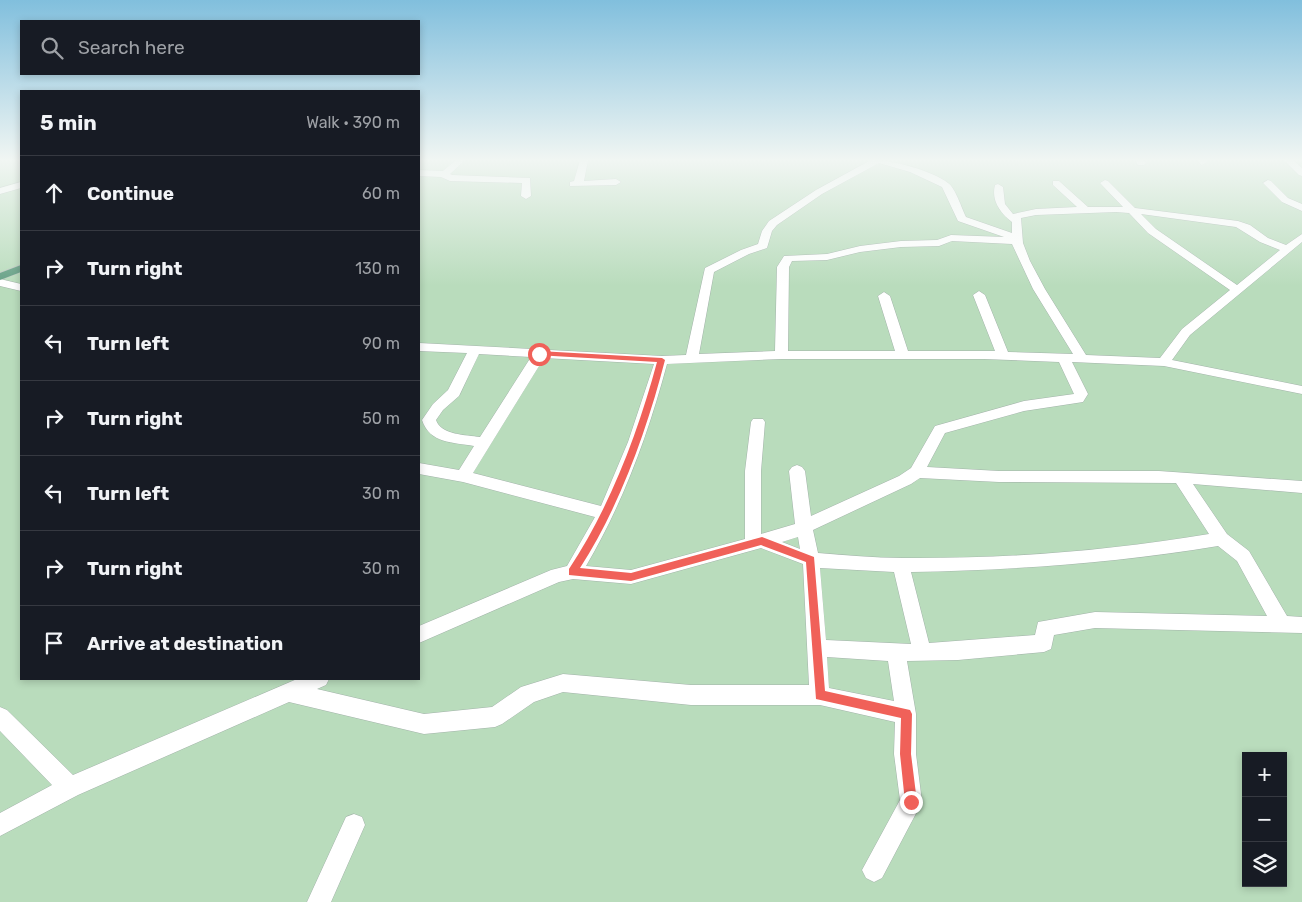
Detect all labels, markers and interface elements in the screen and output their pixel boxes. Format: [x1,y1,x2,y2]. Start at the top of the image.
search box [20,20,420,75]
icon: search [38,34,66,62]
text: Search here [78,36,185,59]
text: 5 min [40,110,97,135]
text: Walk · 390 m [306,113,400,132]
icon: ahead [40,179,68,207]
text: Continue [87,182,174,205]
text: 60 m [362,184,400,203]
icon: right [40,254,68,282]
text: Turn right [87,257,182,280]
text: 130 m [355,259,400,278]
icon: left [40,329,68,357]
text: Turn left [87,332,169,355]
text: 90 m [362,334,400,353]
route start [528,343,551,366]
icon: right [40,404,68,432]
text: Turn right [87,407,182,430]
text: 50 m [362,409,400,428]
icon: left [40,479,68,507]
text: Turn left [87,482,169,505]
text: 30 m [362,484,400,503]
icon: right [40,554,68,582]
text: Turn right [87,557,182,580]
text: 30 m [362,559,400,578]
icon: arrive [40,629,68,657]
text: Arrive at destination [87,632,283,655]
map controls [1242,752,1287,887]
button: + [1242,752,1287,797]
route end [900,791,923,814]
button: − [1242,797,1287,842]
button: layers [1242,842,1287,887]

